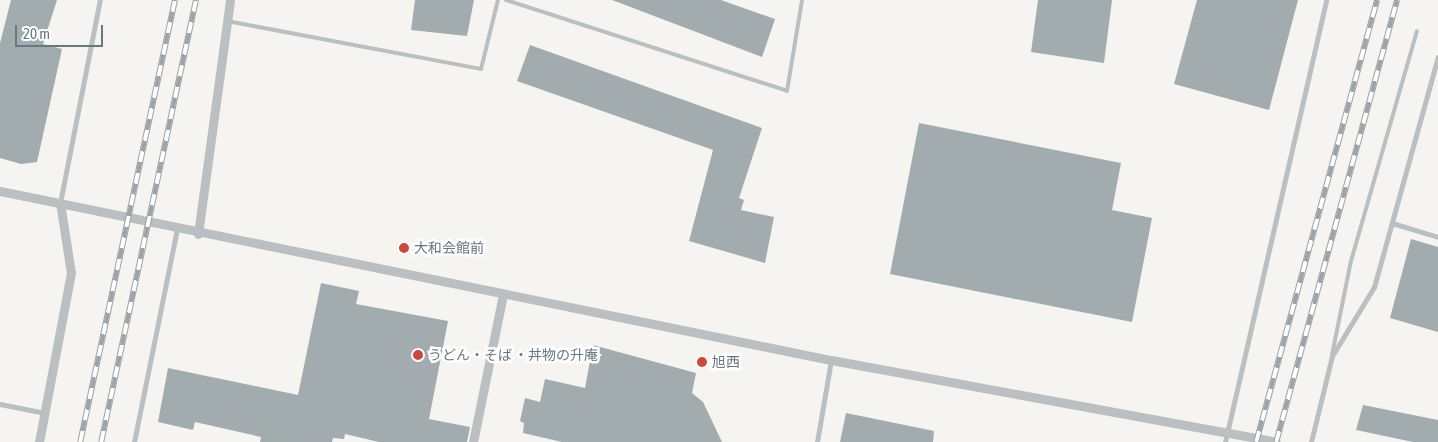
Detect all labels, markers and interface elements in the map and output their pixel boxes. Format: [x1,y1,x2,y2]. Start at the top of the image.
scale bar [18,15,105,47]
text: 20 m [23,25,50,42]
place label: 大和会館前 [414,240,484,256]
marker: 大和会館前 [398,242,410,254]
place label: うどん・そば ・丼物の升庵 [428,347,598,363]
marker: うどん・そば ・丼物の升庵 [412,349,424,361]
place label: 旭西 [712,354,740,370]
marker: 旭西 [696,356,708,368]

